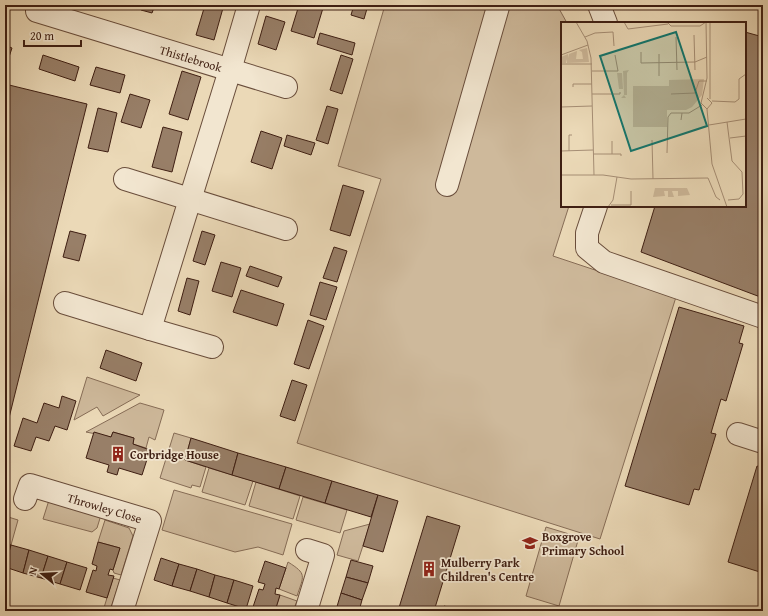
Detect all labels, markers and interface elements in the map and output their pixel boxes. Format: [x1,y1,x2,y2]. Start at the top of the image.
scale bar [24,22,81,48]
inset map [561,22,746,207]
text: 20 m [30,27,54,44]
street label: Thistlebrook [158,40,225,76]
building icon: Corbridge House [109,445,127,463]
place label: Corbridge House [130,446,219,463]
street label: Throwley Close [66,488,144,527]
place label: Boxgrove Primary School [542,528,624,559]
school or university icon: Boxgrove Primary School [521,534,539,552]
north arrow [22,554,62,594]
place label: Mulberry Park Children's Centre [441,554,534,585]
building icon: Mulberry Park Children's Centre [420,560,438,578]
text: N [24,564,41,577]

